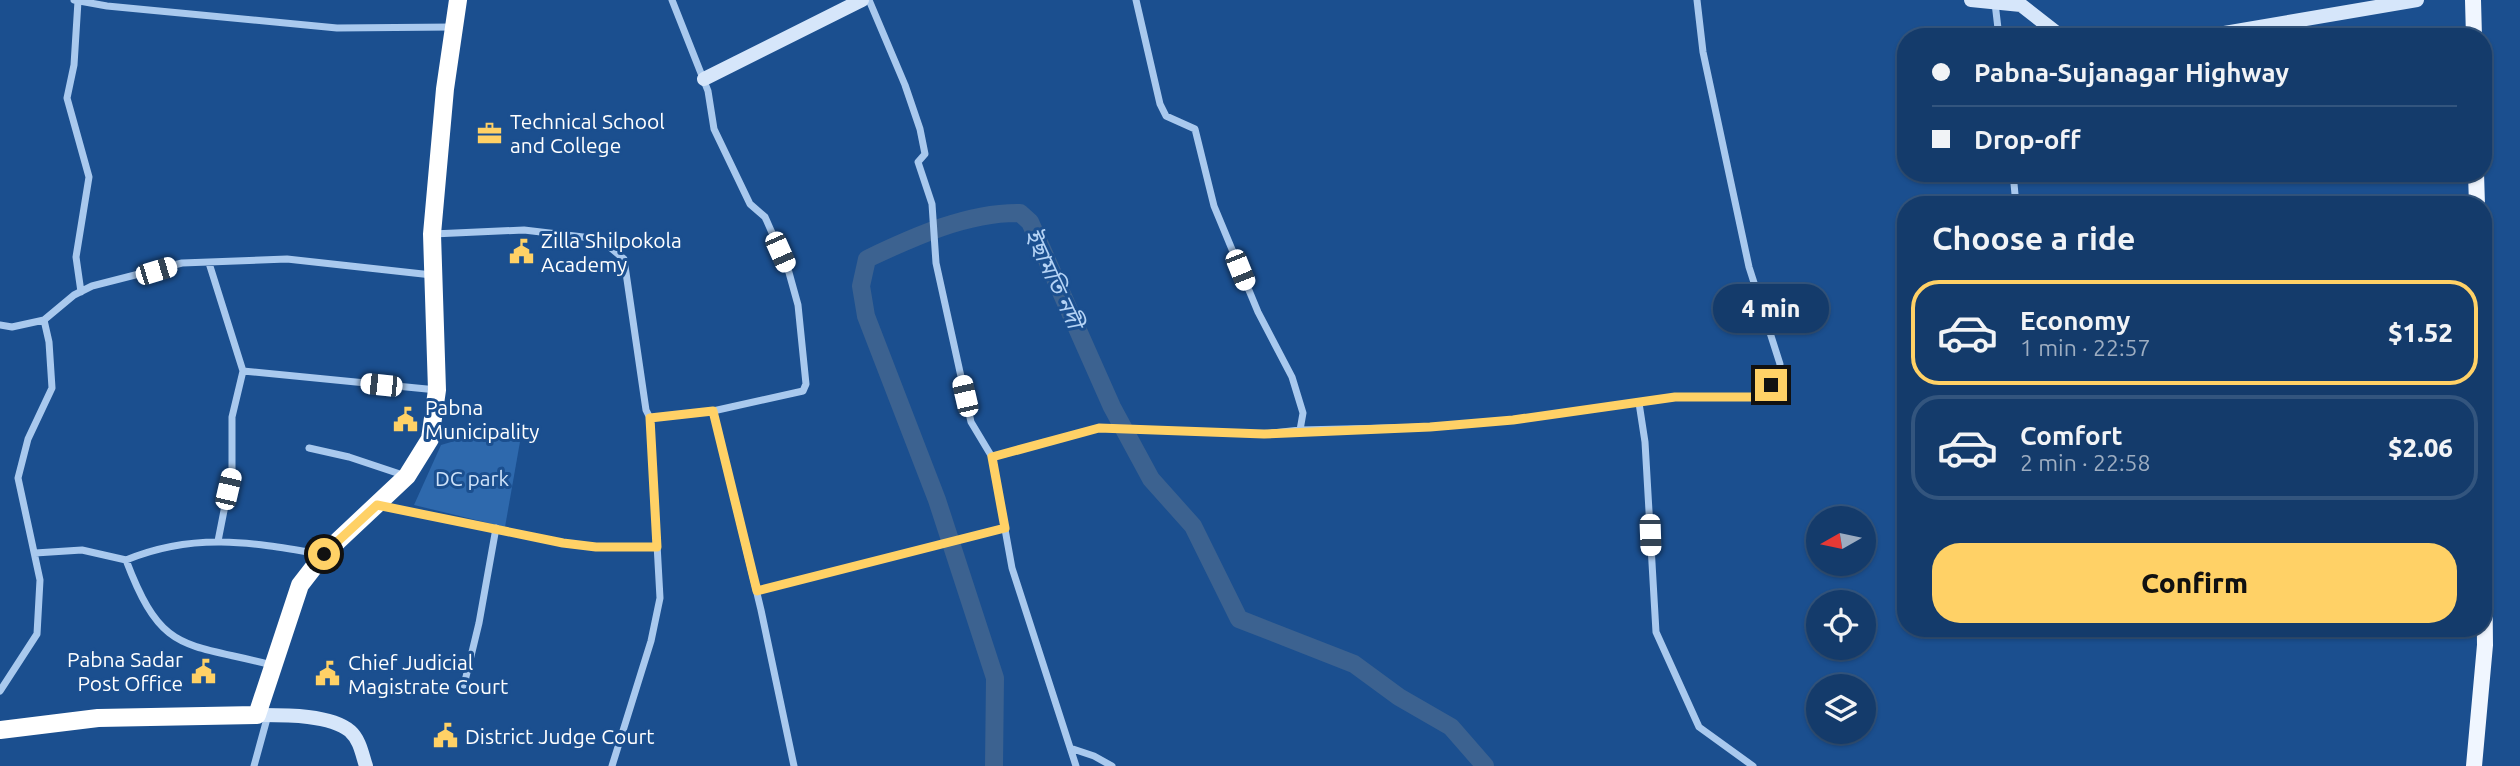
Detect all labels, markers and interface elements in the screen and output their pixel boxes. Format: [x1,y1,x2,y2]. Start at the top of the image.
text: Pabna-Sujanagar Highway [1974,58,2289,87]
place label: Technical School and College [510,109,665,157]
office icon: Technical School and College [476,119,504,147]
text: Drop-off [1974,125,2081,154]
text: Choose a ride [1932,220,2135,256]
water label: ইছামতি নদী [1020,224,1090,335]
place label: Zilla Shilpokola Academy [541,228,682,276]
car [762,229,799,275]
public building icon: Zilla Shilpokola Academy [507,238,535,266]
car [1223,247,1258,293]
car [133,255,180,287]
callout: 4 min [1713,284,1829,332]
text: 4 min [1742,296,1800,321]
icon: car [1936,301,1999,364]
text: Economy [2020,306,2130,335]
text: $1.52 [2388,318,2453,347]
text: 1 min · 22:57 [2020,335,2151,360]
route end [1755,369,1787,401]
car [360,372,403,398]
car [951,373,980,419]
place label: Pabna Municipality [425,395,539,443]
public building icon: Pabna Municipality [391,405,419,433]
icon: car [1936,416,1999,479]
text: Comfort [2020,421,2123,450]
text: $2.06 [2388,433,2453,462]
text: 2 min · 22:58 [2020,450,2151,475]
car [214,466,243,512]
park label: DC park [435,466,509,490]
north arrow [1806,506,1876,576]
map controls [1806,506,1876,744]
car [1639,514,1662,556]
route start [308,538,340,570]
button: Confirm [1932,543,2457,623]
button: locate [1806,590,1876,660]
place label: Pabna Sadar Post Office [67,647,183,695]
place label: Chief Judicial Magistrate Court [348,650,508,698]
public building icon: Pabna Sadar Post Office [189,657,217,685]
public building icon: Chief Judicial Magistrate Court [314,660,342,688]
button: layers [1806,674,1876,744]
public building icon: District Judge Court [431,722,459,750]
place label: District Judge Court [465,724,655,748]

